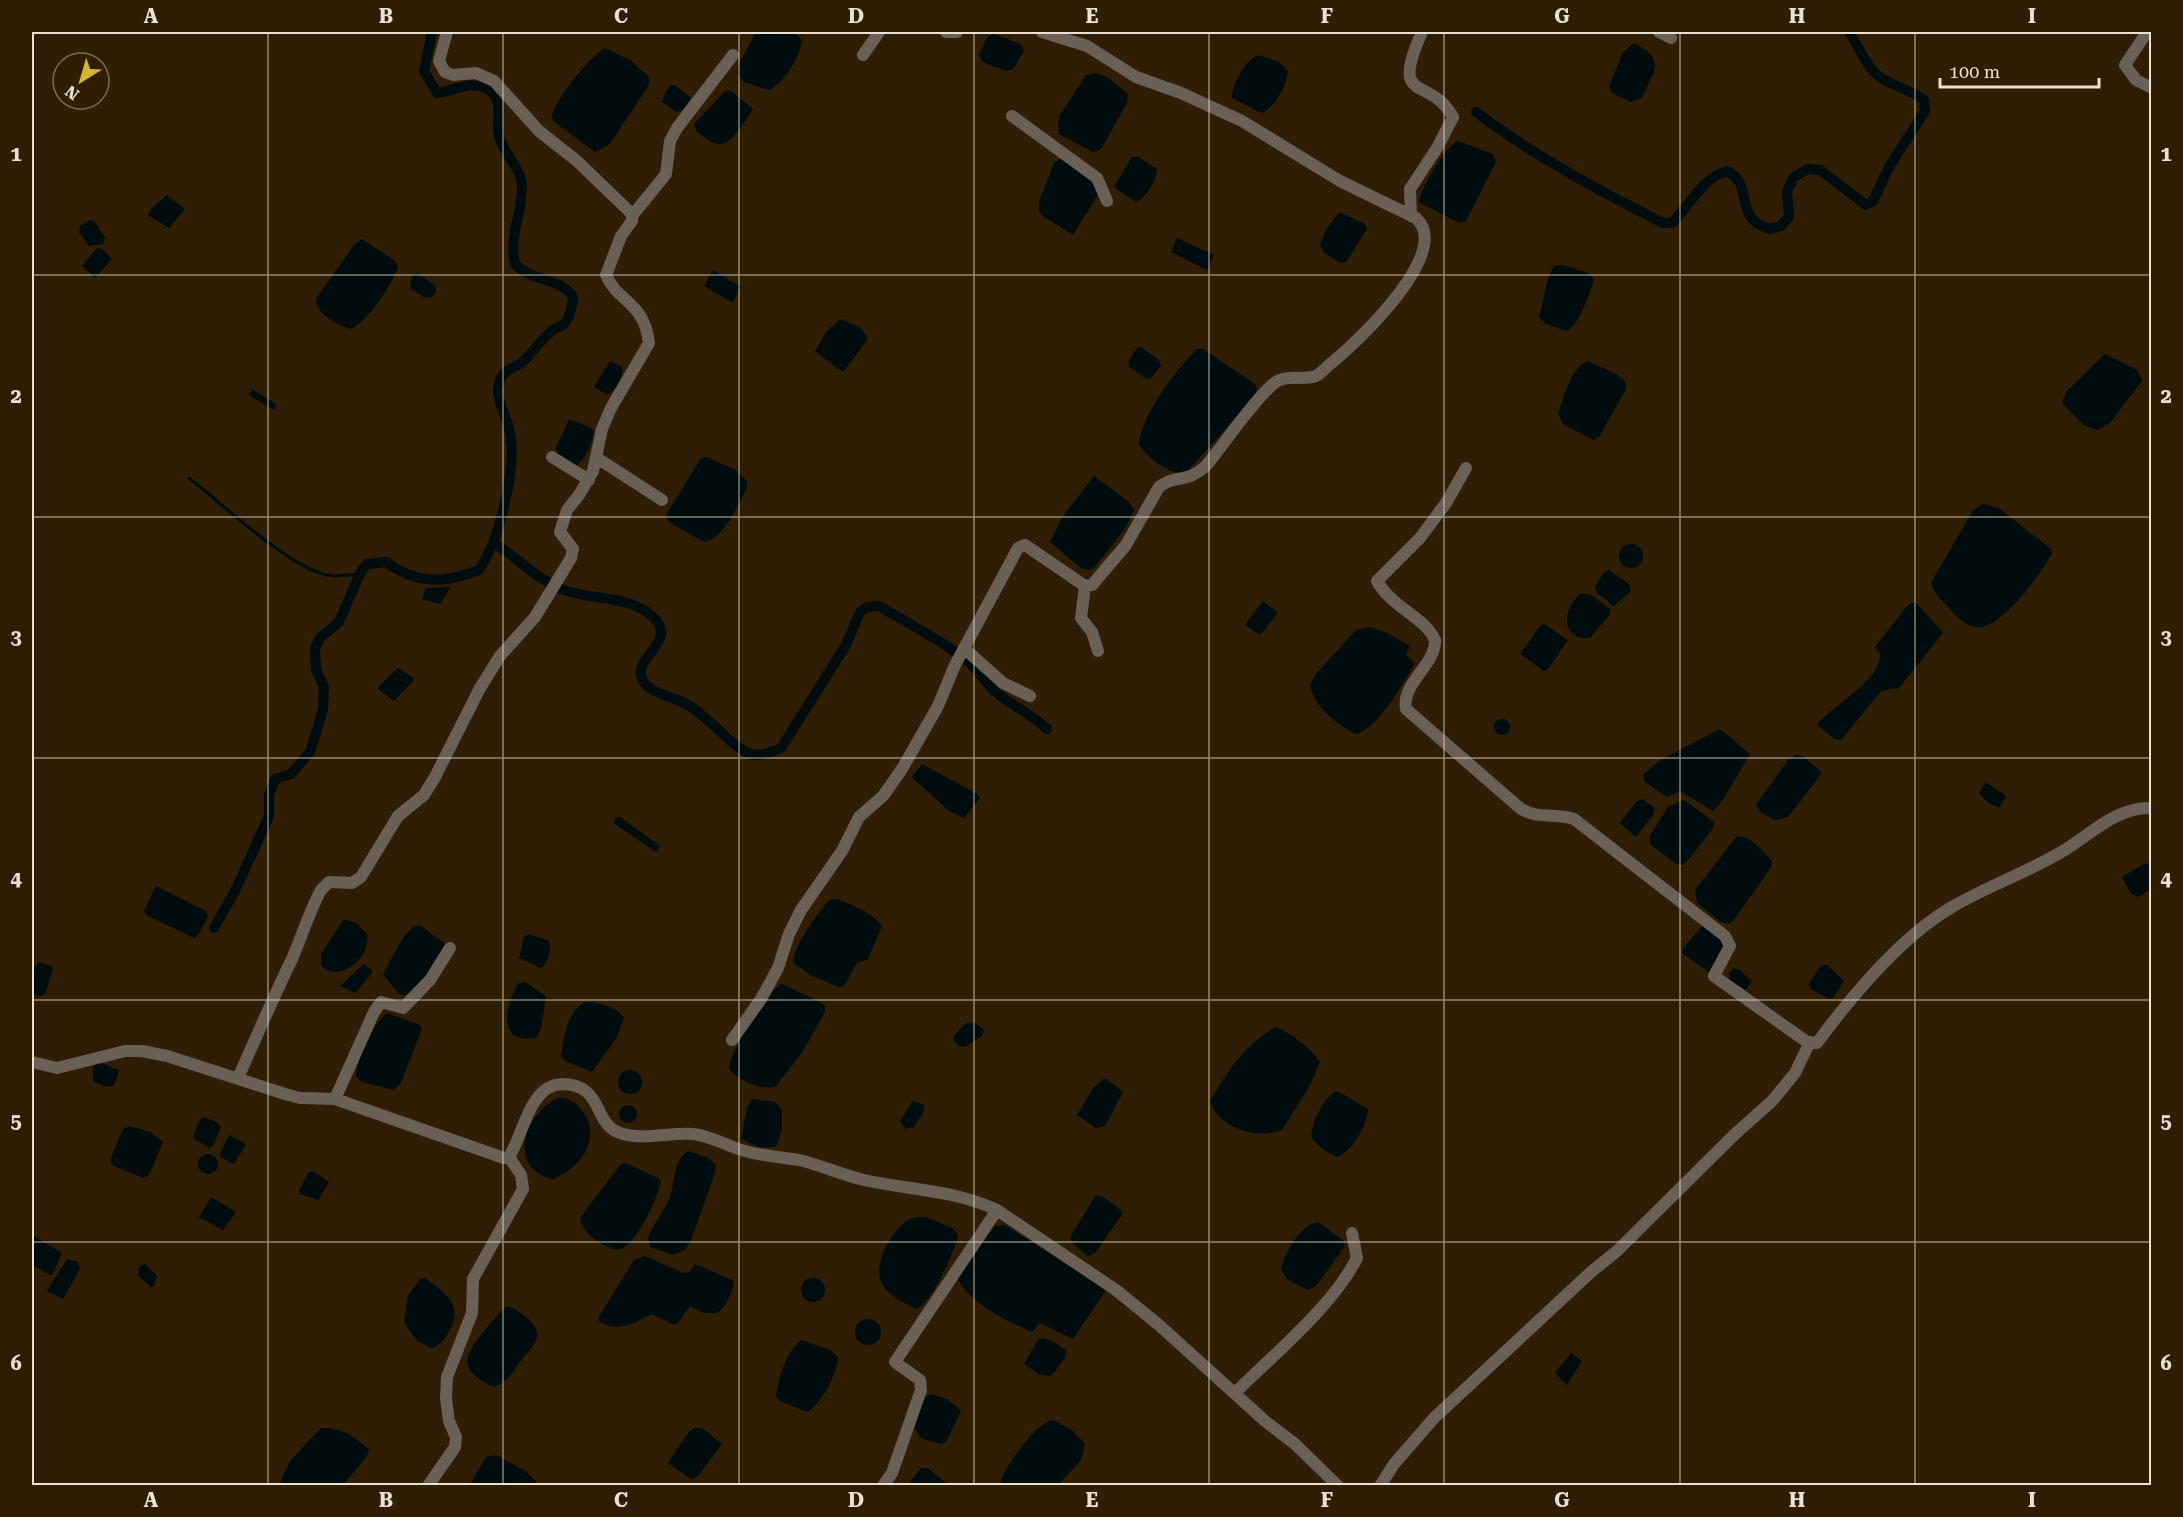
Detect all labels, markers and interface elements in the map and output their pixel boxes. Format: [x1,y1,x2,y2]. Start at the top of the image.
text: A [144,4,159,28]
text: B [379,4,393,28]
text: C [614,4,628,28]
text: D [848,4,864,28]
text: E [1086,4,1099,28]
text: F [1321,4,1333,28]
text: G [1554,4,1570,28]
text: H [1789,4,1805,28]
text: I [2028,4,2036,28]
north arrow [51,51,111,111]
scale bar [1940,51,2099,89]
text: 100 m [1949,61,2000,82]
text: N [62,81,83,104]
text: 1 [10,142,22,166]
text: 1 [2160,142,2172,166]
text: 2 [10,384,22,408]
text: 2 [2160,384,2172,408]
text: 3 [10,625,22,649]
text: 3 [2160,625,2172,649]
text: 4 [10,867,22,891]
text: 4 [2160,867,2172,891]
text: 5 [10,1109,22,1133]
text: 5 [2160,1109,2172,1133]
text: 6 [10,1351,22,1375]
text: 6 [2160,1351,2172,1375]
text: A [144,1488,159,1512]
text: B [379,1488,393,1512]
text: C [614,1488,628,1512]
text: D [848,1488,864,1512]
text: E [1086,1488,1099,1512]
text: F [1321,1488,1333,1512]
text: G [1554,1488,1570,1512]
text: H [1789,1488,1805,1512]
text: I [2028,1488,2036,1512]

